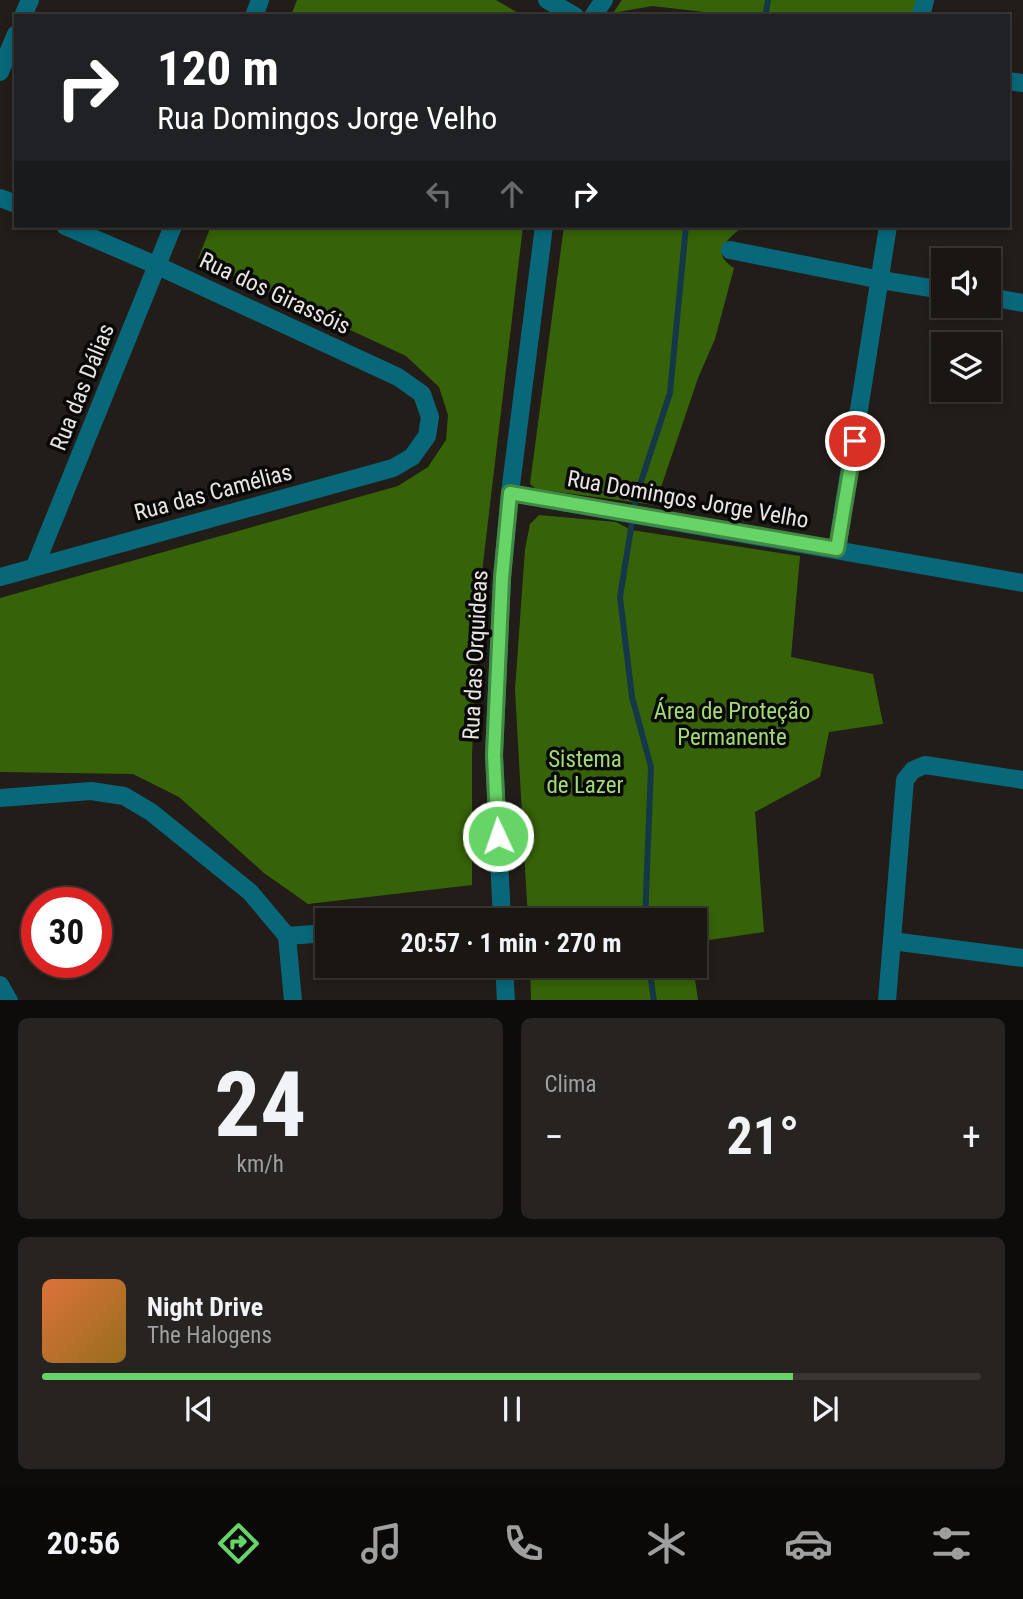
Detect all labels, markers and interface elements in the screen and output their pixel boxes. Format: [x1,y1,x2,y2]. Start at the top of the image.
text: 120 m [157,40,279,97]
icon: right [42,42,133,133]
text: Rua Domingos Jorge Velho [157,99,497,137]
icon: left [420,175,458,213]
icon: ahead [493,175,531,213]
icon: right [566,175,604,213]
street label: Rua dos Girassóis [195,247,354,340]
map controls [931,248,1001,402]
button: sound [931,248,1001,318]
street label: Rua das Dálias [45,320,120,454]
button: layers [931,332,1001,402]
pin [825,411,885,471]
icon: arrive [836,422,874,460]
street label: Rua das Camélias [131,458,295,526]
street label: Rua Domingos Jorge Velho [565,465,811,534]
street label: Rua das Orquideas [458,569,493,741]
park label: Área de Proteção Permanente [654,697,810,751]
park label: Sistema de Lazer [546,746,624,799]
position arrow [461,799,535,873]
speed limit sign: 30 [21,887,112,978]
text: 20:57 · 1 min · 270 m [401,928,621,958]
text: 24 [214,1052,306,1158]
text: Clima [545,1071,596,1098]
text: 21° [726,1106,799,1167]
text: − [545,1115,564,1159]
text: + [962,1115,981,1159]
text: km/h [237,1151,284,1178]
text: Night Drive [147,1292,263,1322]
text: The Halogens [147,1322,272,1349]
icon: previous [180,1390,218,1428]
icon: pause [493,1390,531,1428]
icon: next [806,1390,844,1428]
icon: directions [214,1519,263,1568]
icon: music [357,1519,406,1568]
icon: phone [499,1519,548,1568]
icon: climate [642,1519,691,1568]
icon: car [784,1519,833,1568]
icon: filters [927,1519,976,1568]
text: 20:56 [47,1524,120,1562]

